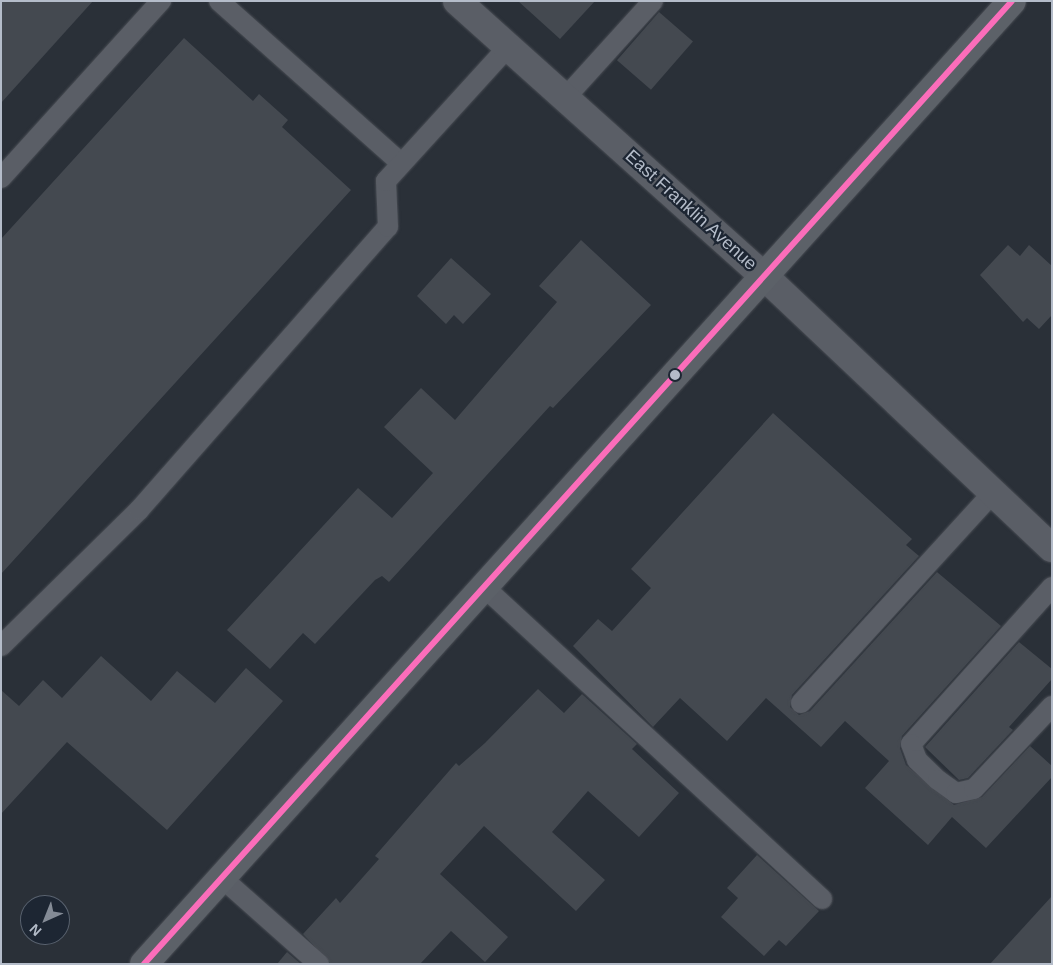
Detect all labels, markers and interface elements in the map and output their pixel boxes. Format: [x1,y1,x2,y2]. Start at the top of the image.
street label: East Franklin Avenue [620,145,762,275]
unlabelled marker [670,370,680,380]
north arrow [20,895,70,945]
text: N [26,921,44,939]

